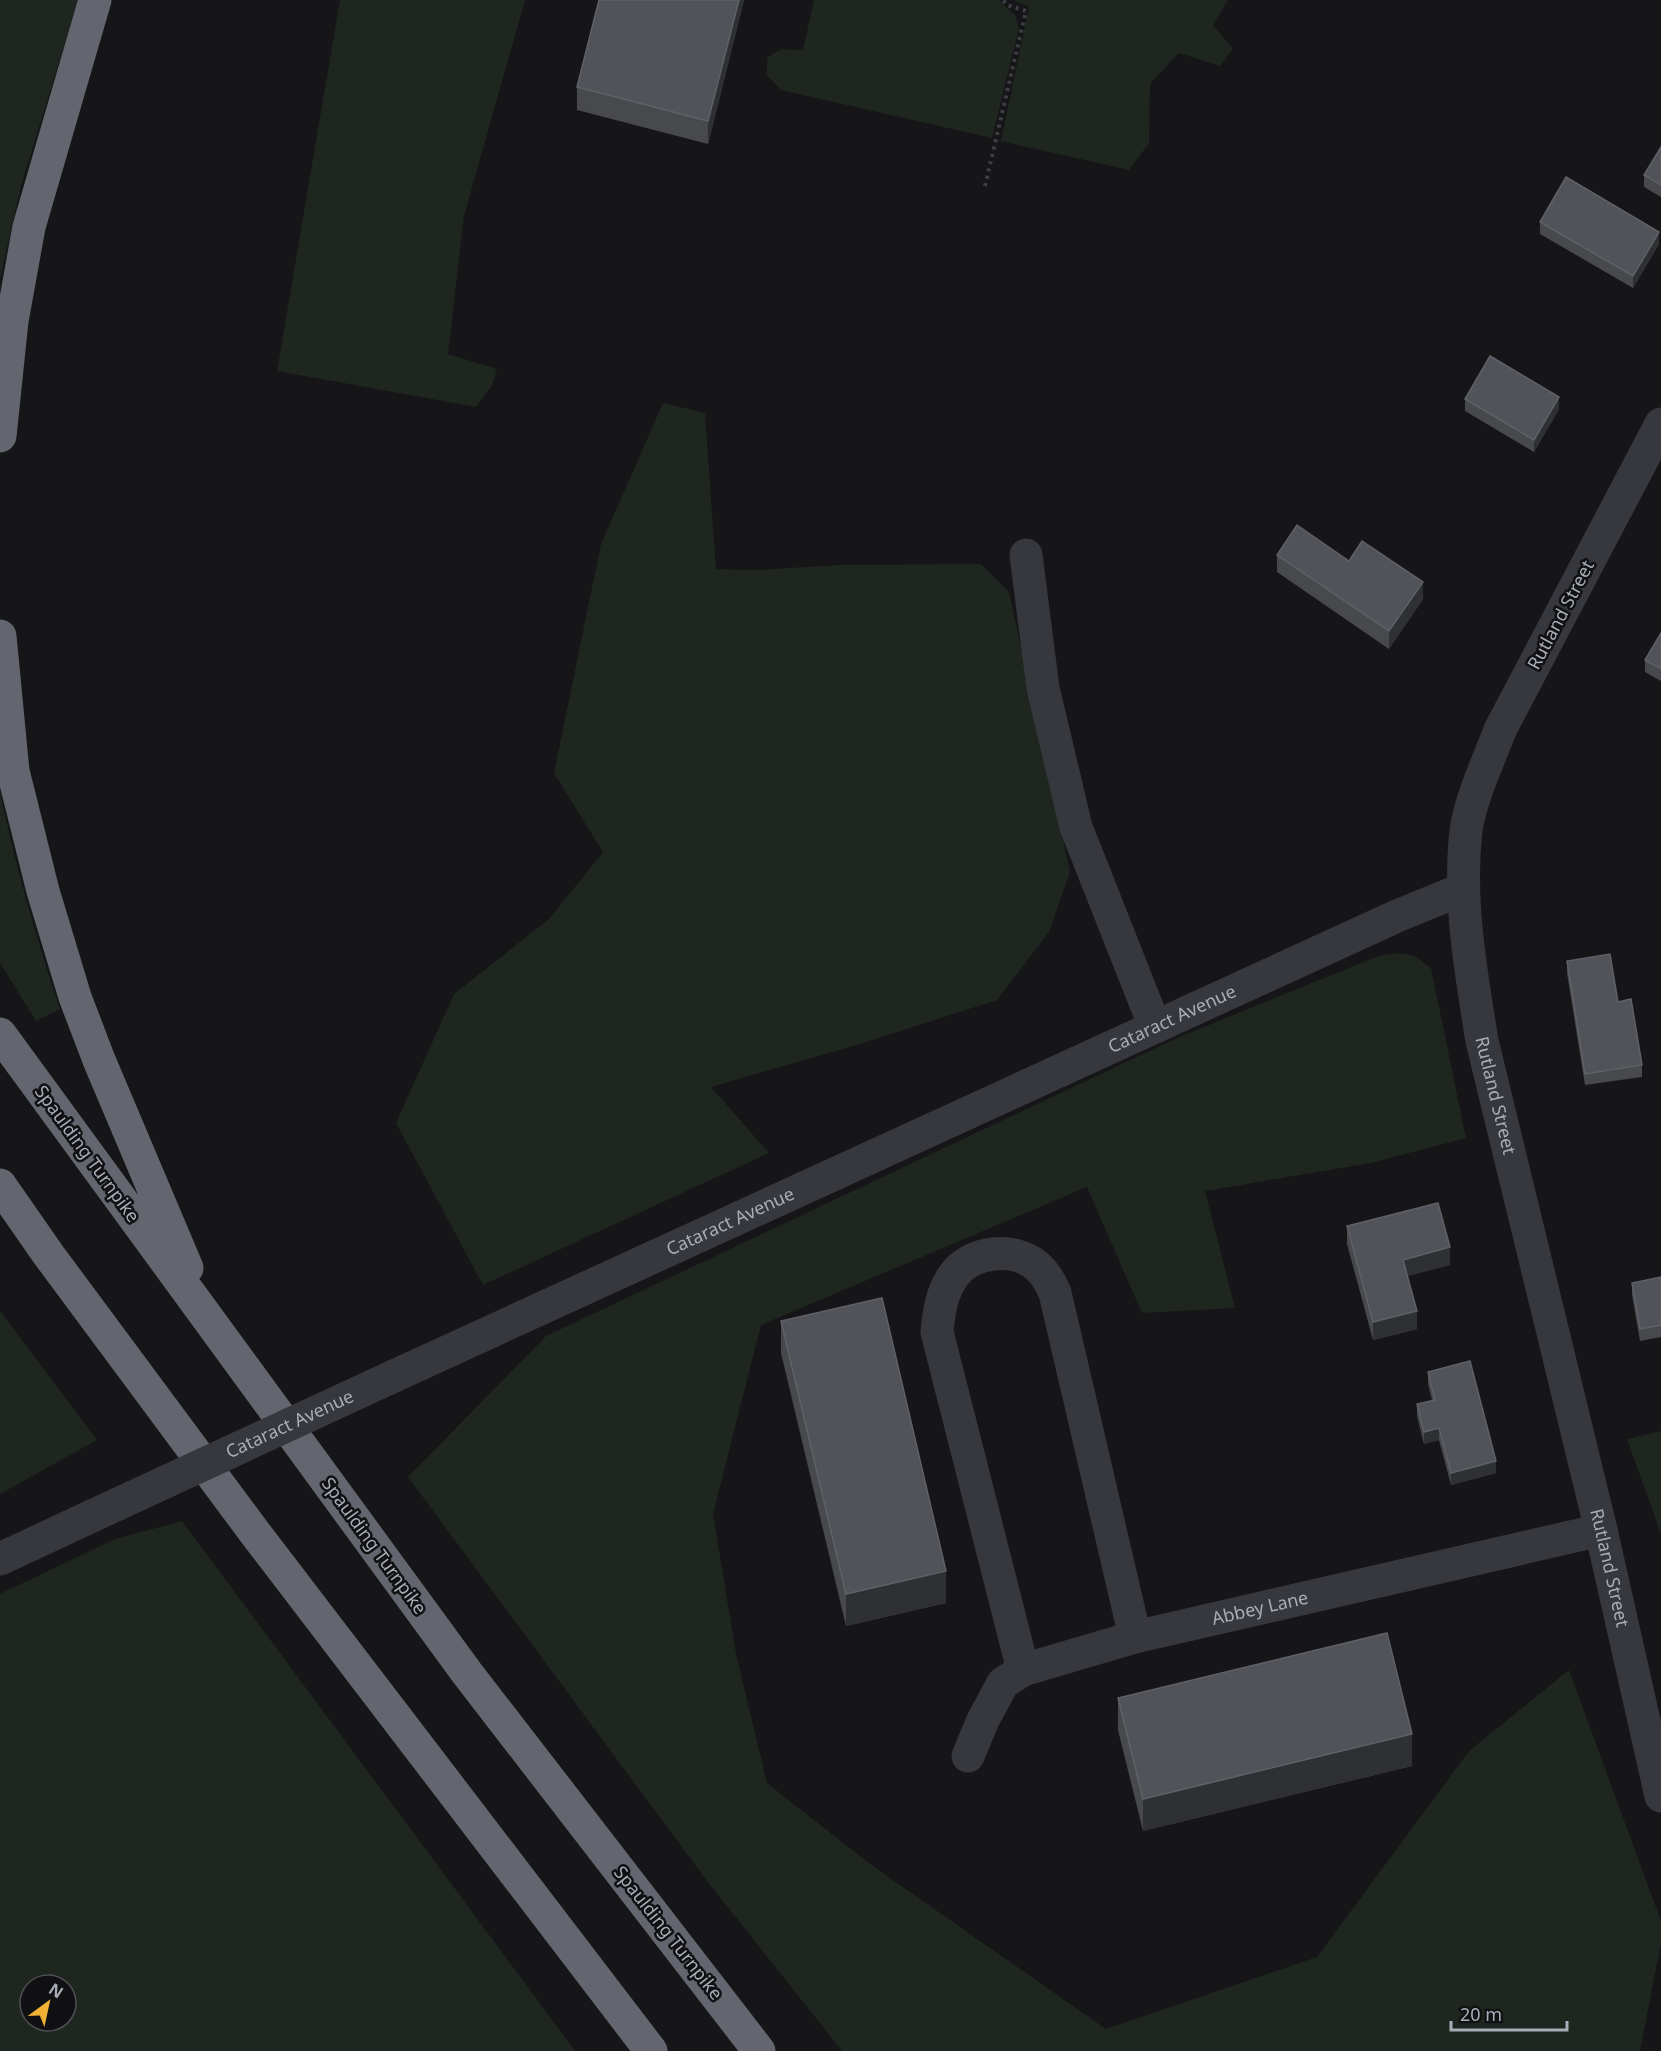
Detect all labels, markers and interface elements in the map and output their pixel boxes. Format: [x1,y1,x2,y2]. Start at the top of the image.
street label: Rutland Street [1521,555,1599,673]
street label: Cataract Avenue [1104,979,1240,1058]
street label: Rutland Street [1470,1034,1522,1157]
street label: Spaulding Turnpike [30,1080,146,1227]
street label: Cataract Avenue [662,1181,798,1261]
street label: Cataract Avenue [222,1383,357,1463]
street label: Spaulding Turnpike [317,1472,433,1619]
street label: Rutland Street [1585,1506,1636,1630]
street label: Abbey Lane [1209,1585,1310,1630]
street label: Spaulding Turnpike [609,1861,729,2004]
north arrow [18,1973,78,2033]
text: N [45,1978,68,2003]
scale bar [1451,1994,1566,2032]
text: 20 m [1460,2002,1502,2026]

